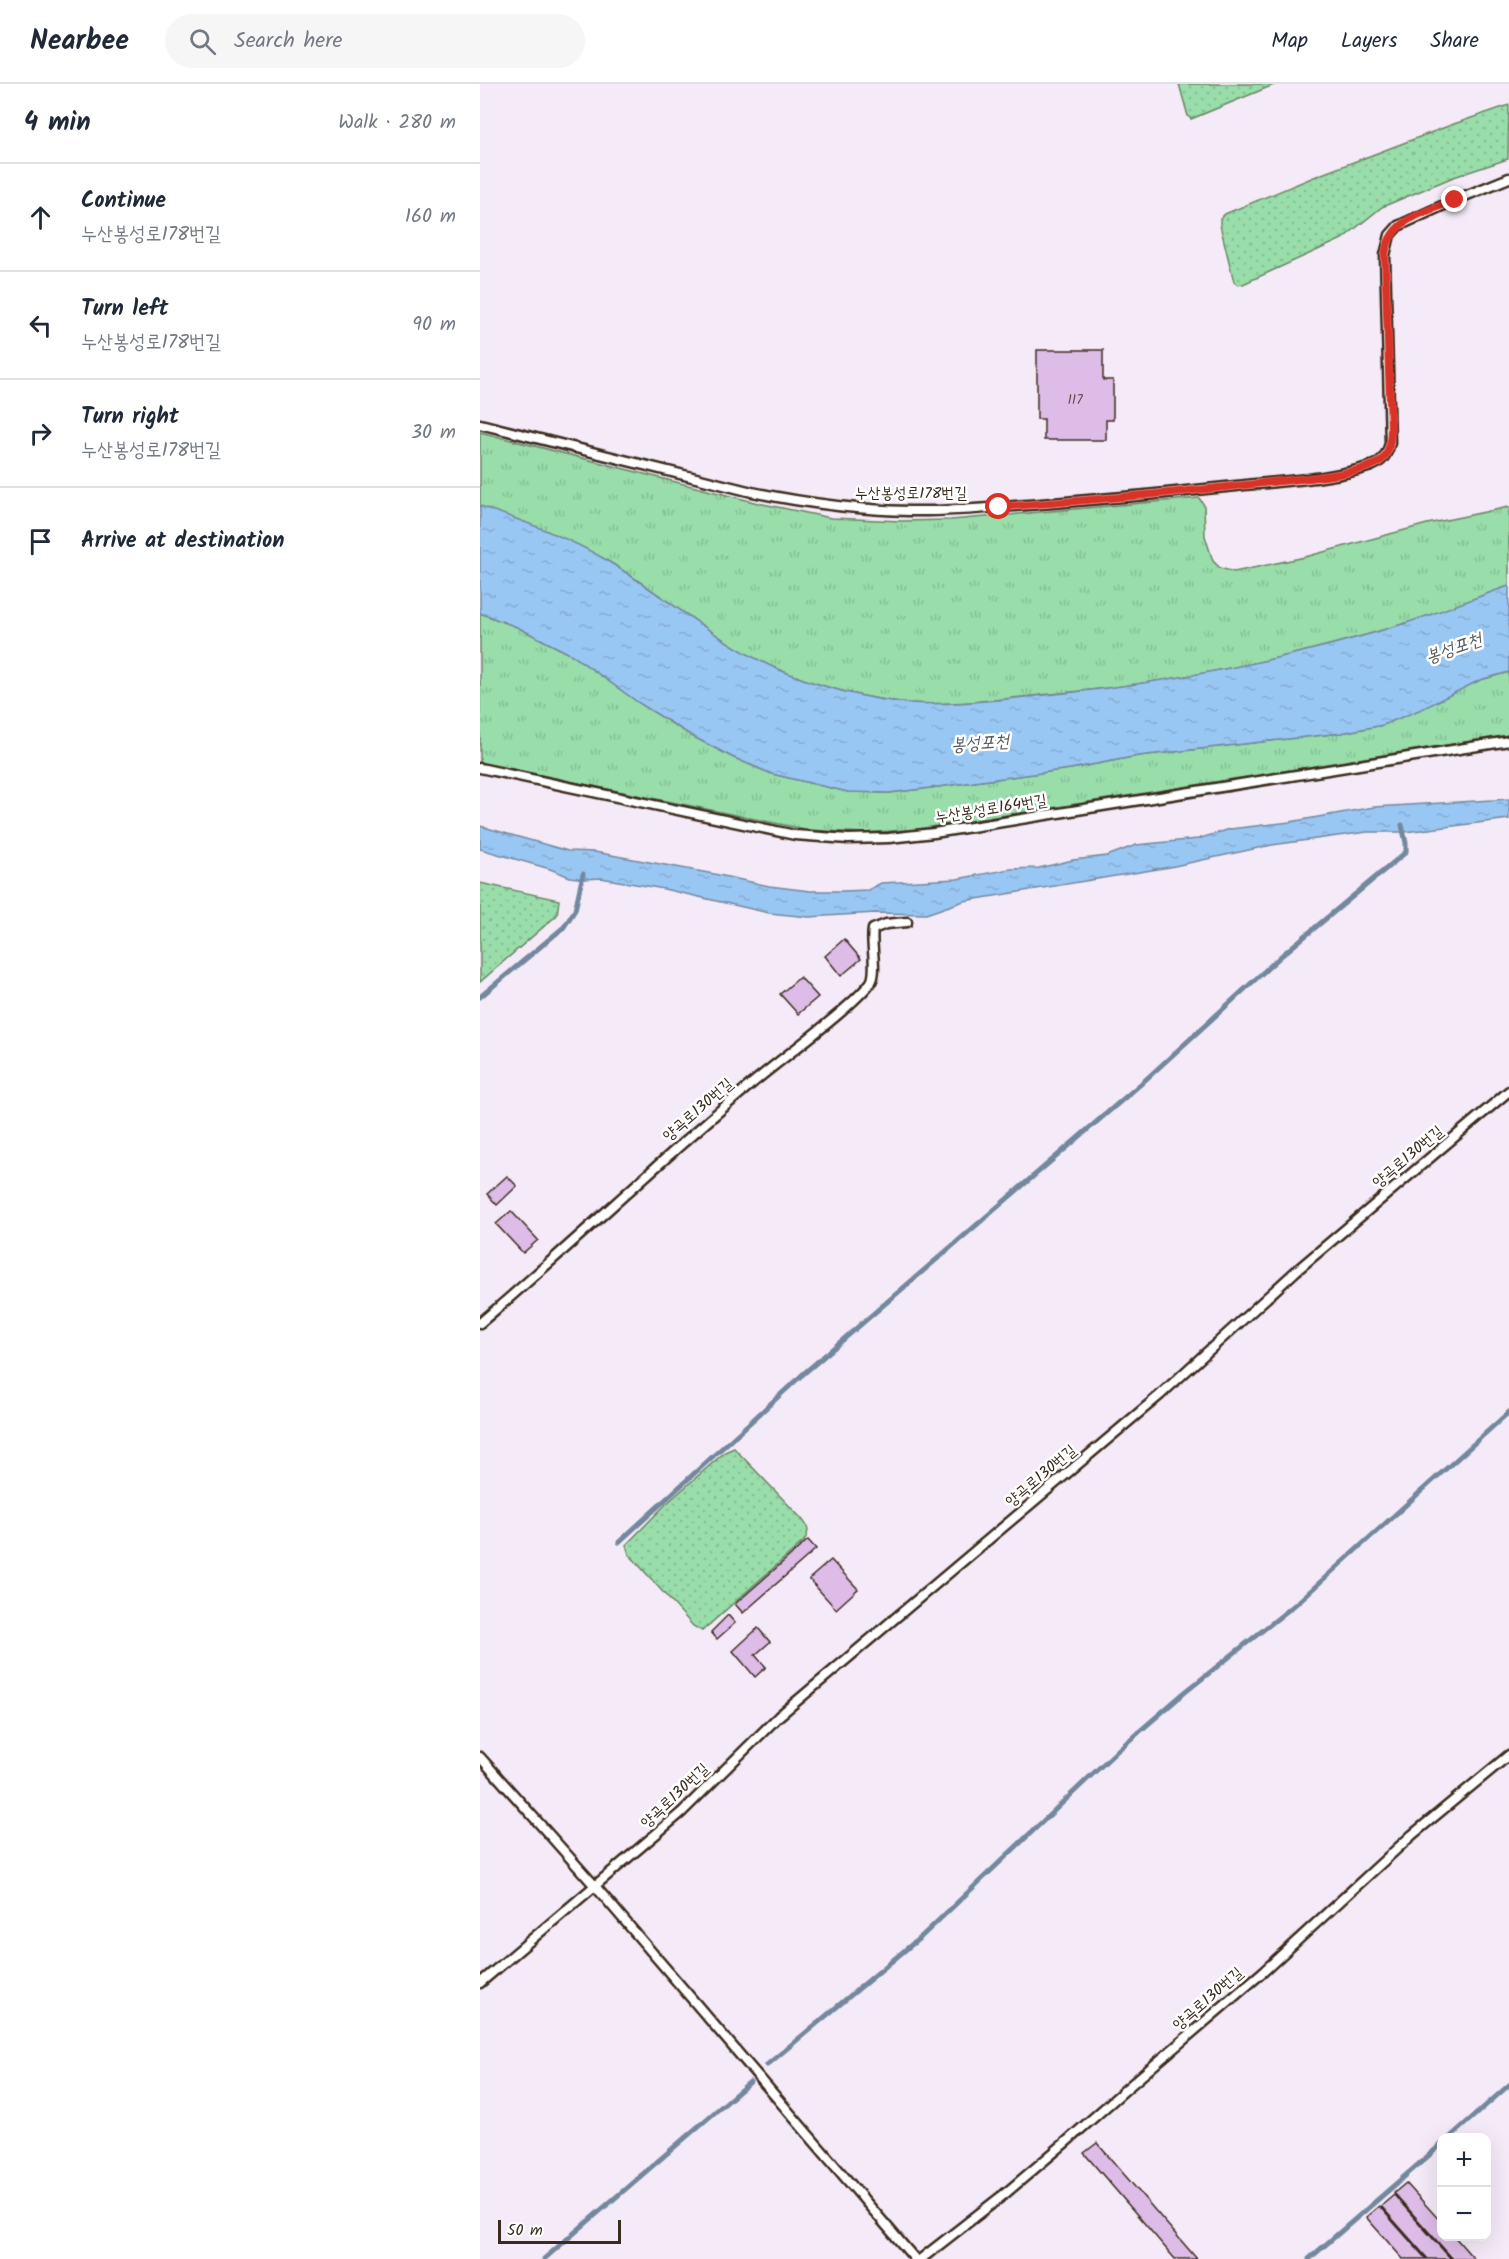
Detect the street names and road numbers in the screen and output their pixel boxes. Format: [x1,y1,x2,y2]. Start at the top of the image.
street label: 누산봉성로178번길 [855,481,967,506]
street label: 누산봉성로164번길 [933,788,1049,830]
street label: 양곡로130번길 [657,1072,739,1148]
street label: 양곡로130번길 [1367,1120,1449,1194]
street label: 양곡로130번길 [1000,1439,1082,1513]
street label: 양곡로130번길 [635,1757,715,1835]
street label: 양곡로130번길 [1167,1961,1249,2037]

